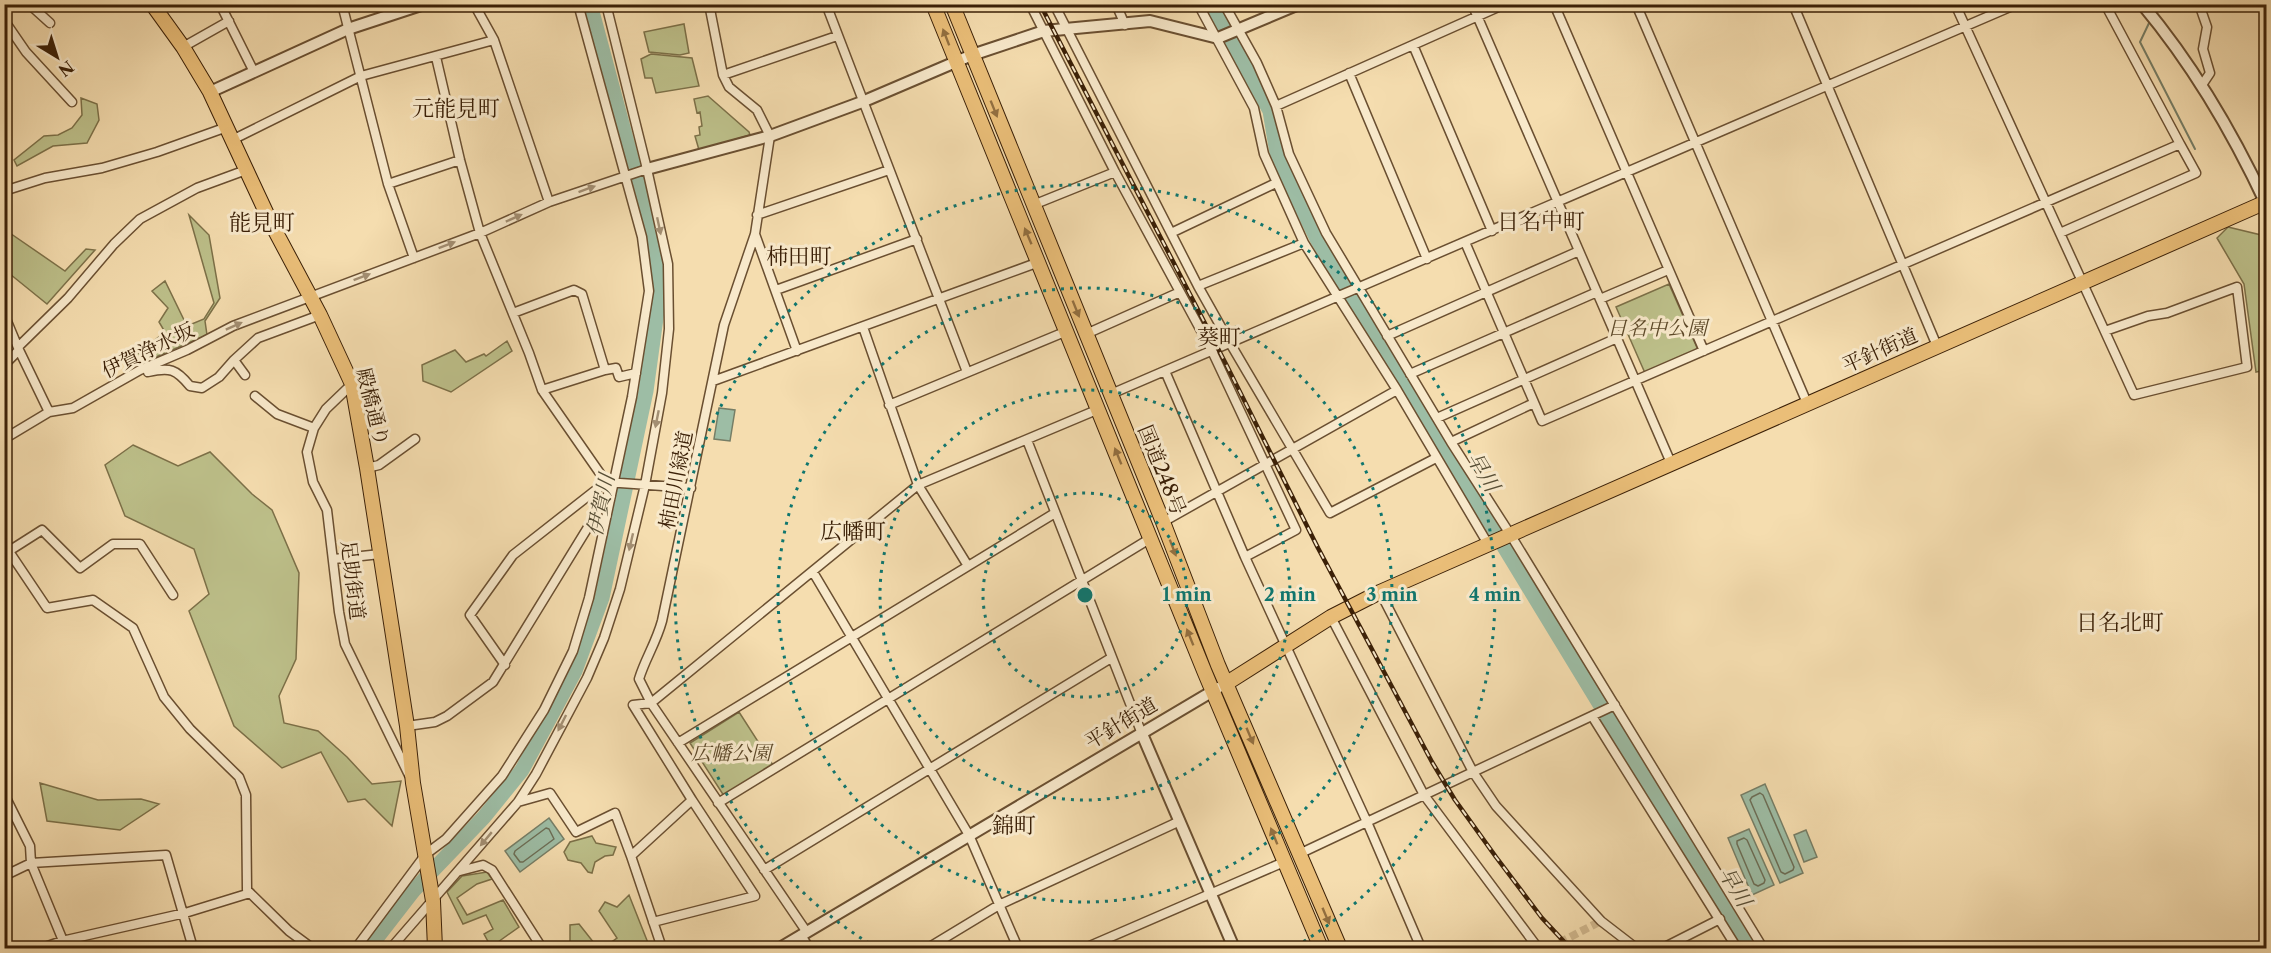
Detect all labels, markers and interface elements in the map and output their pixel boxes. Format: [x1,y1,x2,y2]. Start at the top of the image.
north arrow [27,27,87,87]
one-way arrow [940,27,950,45]
text: N [55,57,78,81]
district label: 元能見町 [412,95,500,122]
one-way arrow [990,100,999,118]
one-way arrow [578,183,596,193]
district label: 日名中町 [1497,208,1585,235]
district label: 能見町 [229,209,295,236]
one-way arrow [506,213,523,222]
one-way arrow [655,217,665,235]
one-way arrow [1023,227,1033,245]
one-way arrow [438,240,456,249]
district label: 柿田町 [766,243,832,270]
one-way arrow [354,272,372,282]
one-way arrow [1072,300,1081,318]
park label: 日名中公園 [1607,316,1710,340]
street label: 伊賀浄水坂 [98,317,198,383]
one-way arrow [226,321,244,331]
street label: 平針街道 [1839,323,1921,377]
district label: 葵町 [1197,324,1241,351]
street label: 殿橋通り [352,365,394,449]
one-way arrow [652,410,661,429]
street label: 国道248号 [1133,421,1191,519]
street label: 柿田川緑道 [655,429,697,531]
one-way arrow [1113,446,1123,464]
water label: 早川 [1462,447,1506,498]
water label: 伊賀川 [582,470,620,538]
district label: 広幡町 [820,518,886,545]
one-way arrow [626,533,636,551]
street label: 足助街道 [336,539,370,621]
one-way arrow [1169,539,1178,557]
text: 1 min [1162,584,1212,606]
text: 2 min [1264,584,1317,606]
text: 3 min [1366,584,1418,606]
text: 4 min [1469,584,1522,606]
centre of rings [1075,585,1095,605]
district label: 日名北町 [2076,609,2164,636]
one-way arrow [1185,627,1195,645]
street label: 平針街道 [1081,692,1161,754]
one-way arrow [557,715,567,732]
one-way arrow [1245,728,1255,746]
park label: 広幡公園 [691,741,774,765]
district label: 錦町 [992,812,1036,839]
one-way arrow [1269,827,1279,845]
one-way arrow [480,832,493,847]
water label: 早川 [1714,862,1758,913]
one-way arrow [1322,907,1331,925]

